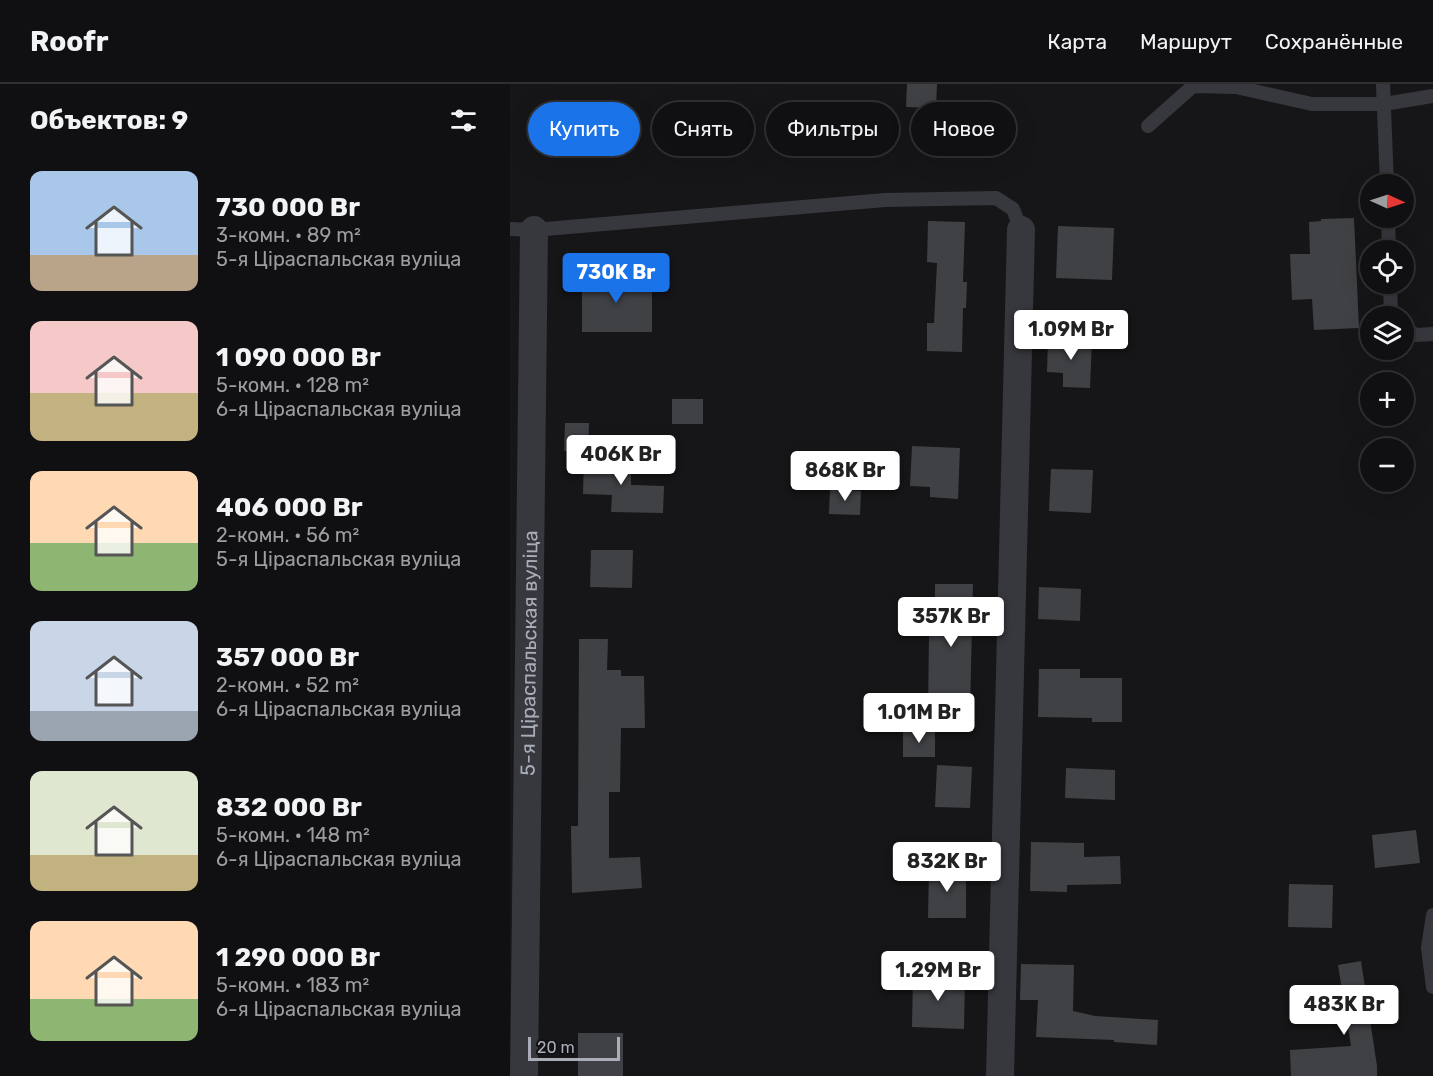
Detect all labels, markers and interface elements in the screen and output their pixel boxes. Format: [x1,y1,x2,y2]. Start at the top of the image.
text: Roofr [30,25,108,58]
text: Карта [1047,29,1107,54]
text: Маршрут [1140,29,1232,54]
text: Сохранённые [1265,29,1403,54]
chip: Купить [528,102,640,156]
chip: Снять [652,102,754,156]
chip: Фильтры [766,102,899,156]
chip: Новое [911,102,1016,156]
icon: filters [447,104,480,137]
text: Объектов: 9 [30,105,188,136]
north arrow [1360,174,1414,228]
map controls [1360,174,1414,492]
text: 730 000 Br [216,192,360,223]
icon: home [78,195,150,267]
text: 3-комн. · 89 m² [216,223,361,247]
button: locate [1360,240,1414,294]
text: 5-я Ціраспальская вуліца [216,247,461,271]
pin: 730K Br [561,253,671,304]
text: 730K Br [577,260,655,284]
button: layers [1360,306,1414,360]
pin: 1.09M Br [1009,310,1133,361]
text: 1.09M Br [1028,317,1114,341]
text: 1 090 000 Br [216,342,381,373]
icon: home [78,345,150,417]
button: + [1360,372,1414,426]
text: 5-комн. · 128 m² [216,373,369,397]
text: 6-я Ціраспальская вуліца [216,397,462,421]
pin: 406K Br [566,435,676,486]
button: − [1360,438,1414,492]
text: 406K Br [581,442,661,466]
pin: 868K Br [790,451,900,502]
text: 868K Br [805,458,885,482]
text: 406 000 Br [216,492,363,523]
icon: home [78,495,150,567]
text: 2-комн. · 56 m² [216,523,359,547]
street label: 5-я Ціраспальская вуліца [516,530,542,776]
text: 5-я Ціраспальская вуліца [216,547,461,571]
pin: 357K Br [896,597,1006,648]
text: 357K Br [912,604,990,628]
text: 357 000 Br [216,642,359,673]
icon: home [78,645,150,717]
text: 2-комн. · 52 m² [216,673,359,697]
pin: 1.01M Br [857,693,981,744]
text: 6-я Ціраспальская вуліца [216,697,462,721]
text: 1.01M Br [878,700,961,724]
text: 832 000 Br [216,792,362,823]
icon: home [78,795,150,867]
text: 5-комн. · 148 m² [216,823,370,847]
pin: 832K Br [892,842,1002,893]
text: 6-я Ціраспальская вуліца [216,847,462,871]
text: 832K Br [907,849,987,873]
text: 1 290 000 Br [216,942,380,973]
icon: home [78,945,150,1017]
pin: 1.29M Br [876,951,1000,1002]
text: 1.29M Br [895,958,981,982]
text: 5-комн. · 183 m² [216,973,369,997]
pin: 483K Br [1289,985,1399,1036]
text: 483K Br [1304,992,1384,1016]
text: 6-я Ціраспальская вуліца [216,997,462,1021]
scale bar [528,1034,620,1062]
text: 20 m [537,1038,575,1057]

